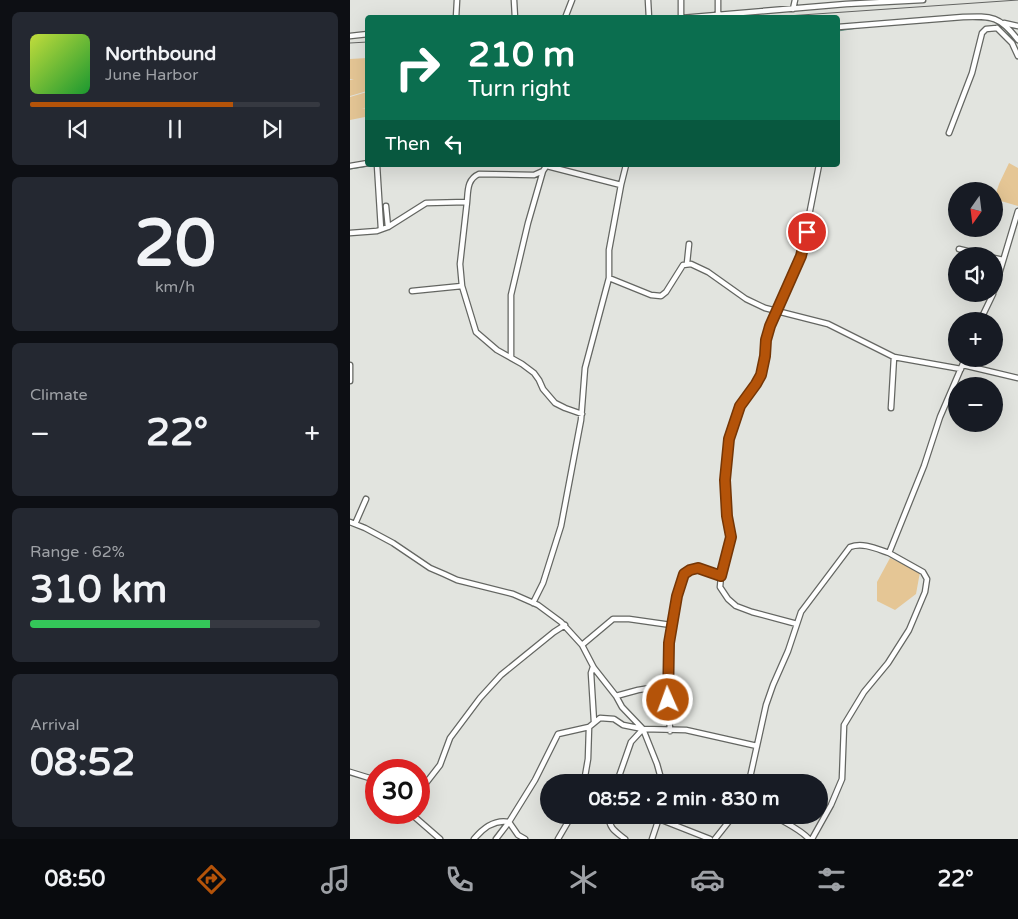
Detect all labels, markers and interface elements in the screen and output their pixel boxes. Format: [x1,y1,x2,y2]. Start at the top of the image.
text: 210 m [468,34,575,76]
icon: right [385,35,450,100]
text: Northbound [105,43,216,65]
text: June Harbor [105,65,198,85]
text: Turn right [468,76,570,102]
icon: previous [64,115,92,143]
icon: pause [161,115,189,143]
icon: next [258,115,286,143]
icon: left [440,130,468,158]
text: Then [385,133,430,155]
north arrow [948,182,1002,238]
map controls [948,182,1003,432]
text: 20 [134,205,216,284]
pin [786,211,828,253]
icon: arrive [793,218,821,246]
button: sound [948,247,1003,302]
text: km/h [155,277,195,297]
button: + [948,312,1003,367]
button: − [948,377,1003,432]
text: Climate [30,385,88,405]
text: 22° [146,410,208,456]
text: − [30,417,50,451]
text: + [304,417,320,451]
text: Range · 62% [30,542,125,562]
text: 310 km [30,567,167,613]
position arrow [641,673,693,725]
text: Arrival [30,715,79,735]
text: 08:52 [30,740,135,786]
speed limit sign: 30 [365,759,430,824]
text: 08:52 · 2 min · 830 m [588,788,780,810]
icon: directions [194,862,229,897]
icon: music [318,862,353,897]
icon: phone [442,862,477,897]
icon: climate [566,862,601,897]
icon: car [690,862,725,897]
icon: filters [814,862,849,897]
text: 08:50 [44,866,105,892]
text: 22° [938,866,974,892]

